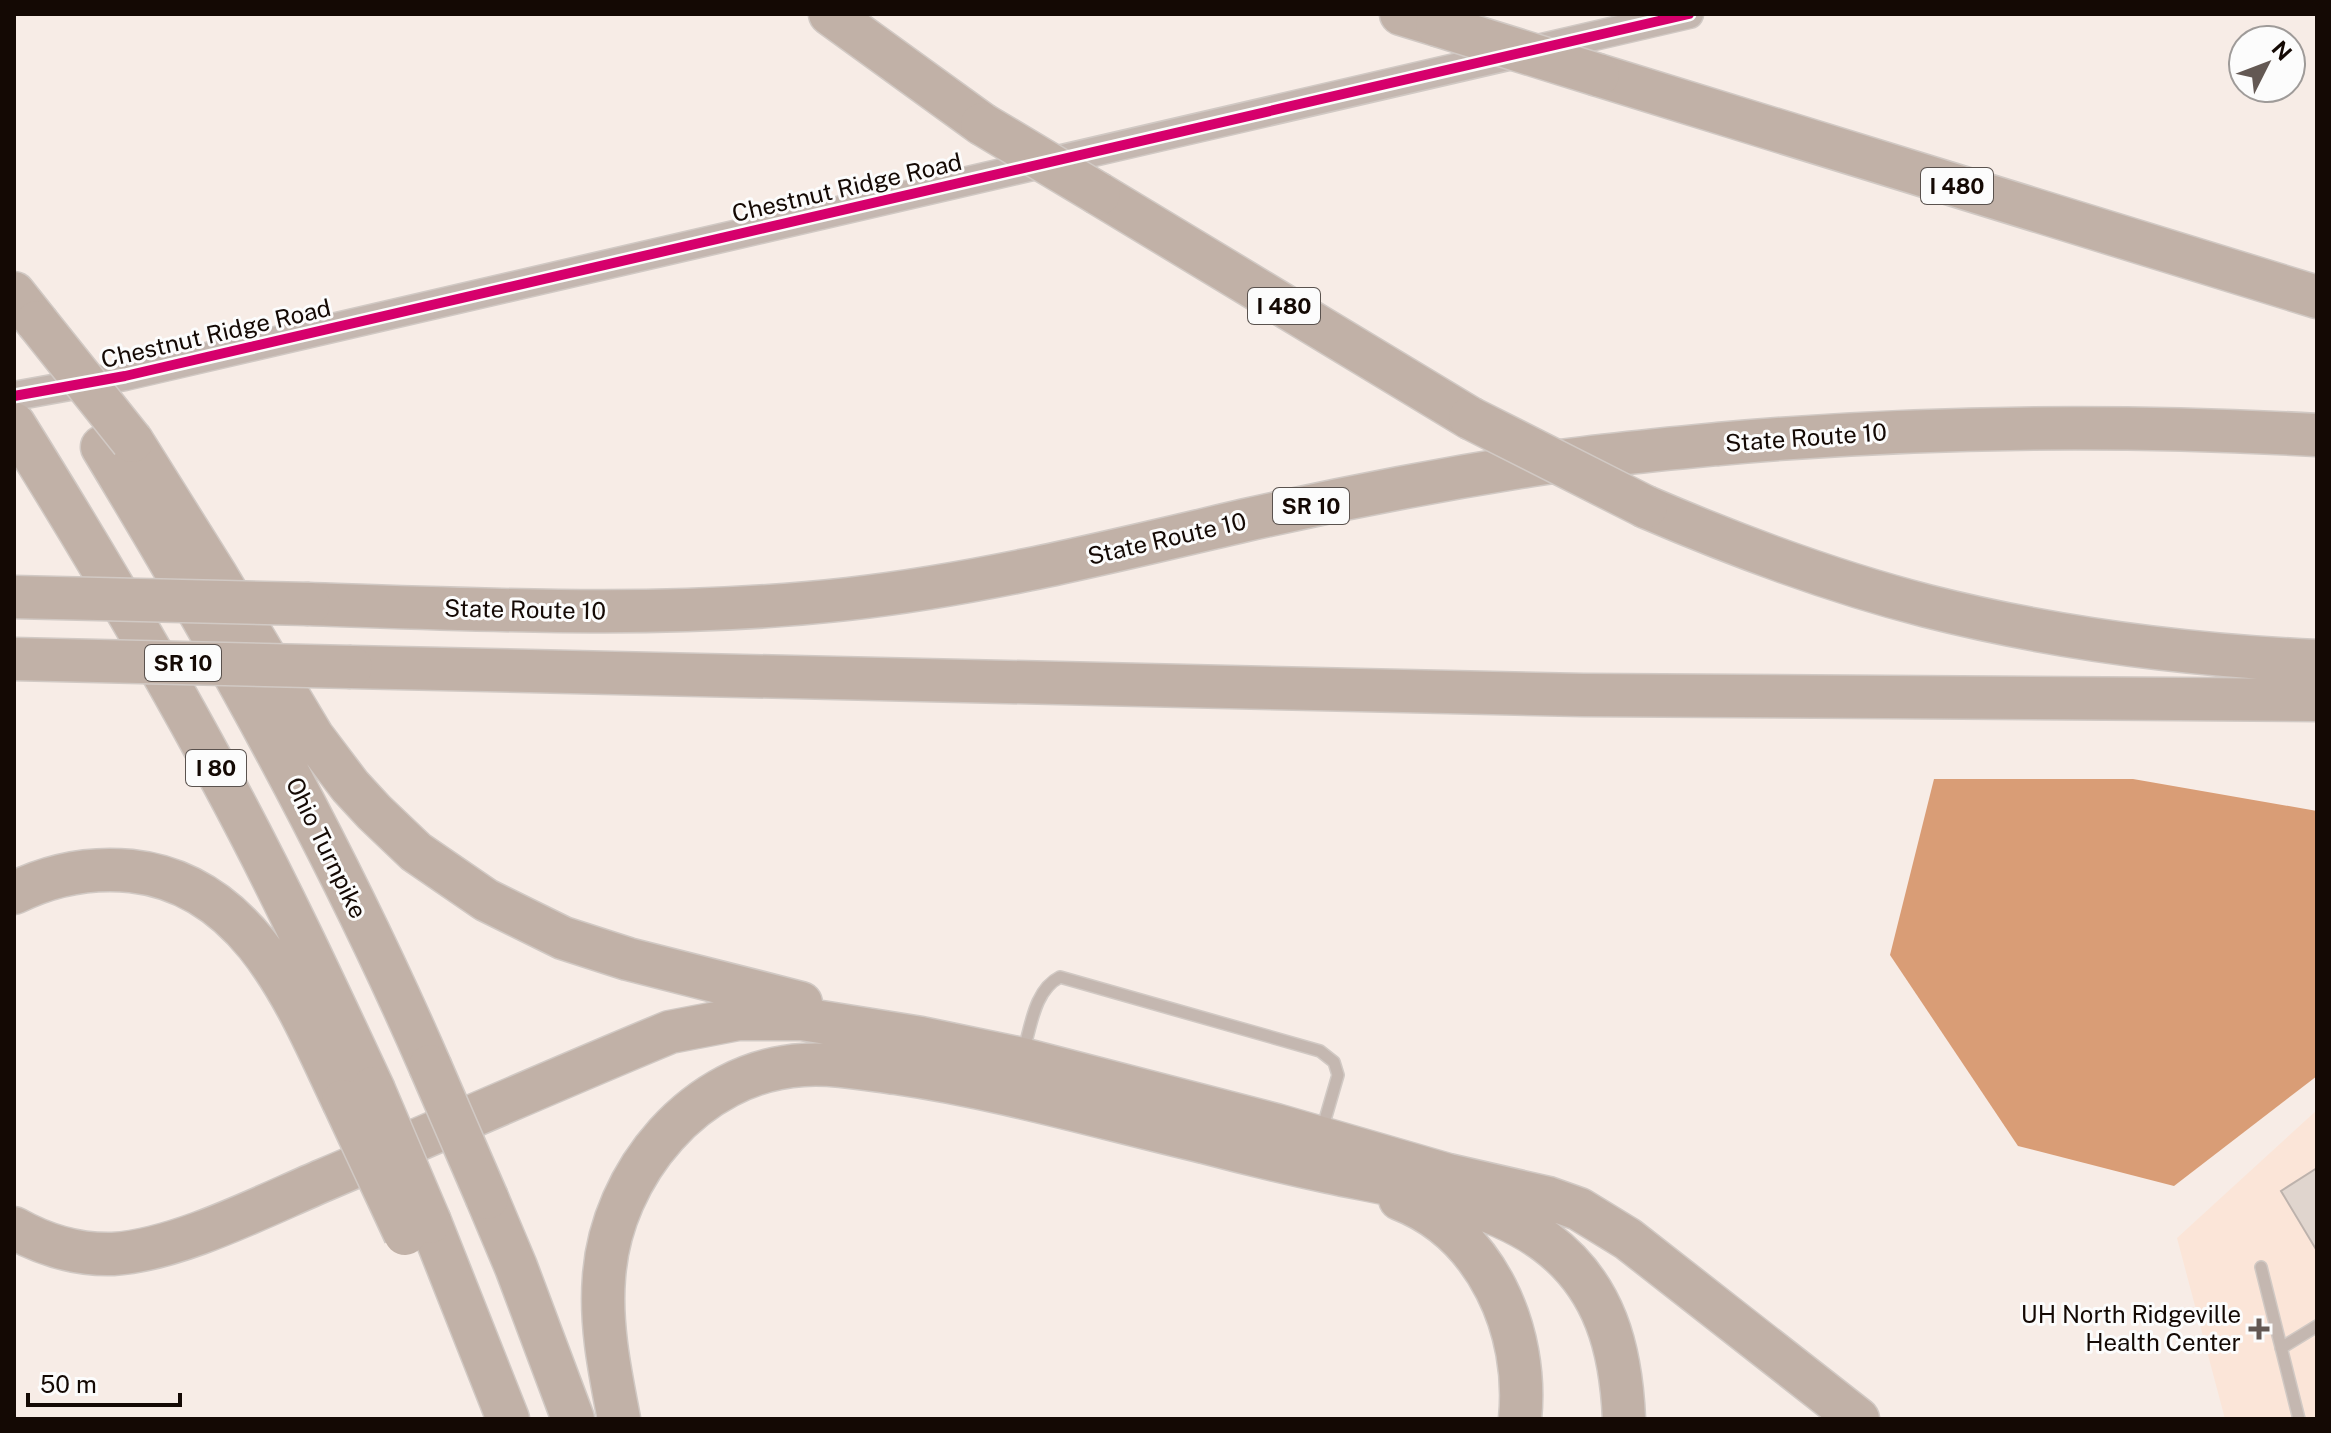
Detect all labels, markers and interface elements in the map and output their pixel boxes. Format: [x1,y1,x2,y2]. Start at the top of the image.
north arrow [2227,24,2307,104]
text: N [2266,36,2297,66]
street label: Chestnut Ridge Road [729,147,964,227]
road number: I 480 [1921,168,1993,204]
road number: I 480 [1248,288,1320,324]
street label: Chestnut Ridge Road [98,293,333,373]
street label: State Route 10 [1724,417,1888,457]
road number: SR 10 [1273,488,1349,524]
street label: State Route 10 [1085,506,1249,570]
street label: State Route 10 [444,594,606,624]
road number: SR 10 [145,645,221,681]
road number: I 80 [186,750,246,786]
street label: Ohio Turnpike [281,772,373,923]
place label: UH North Ridgeville Health Center [2021,1300,2241,1356]
marker: UH North Ridgeville Health Center [2248,1318,2270,1340]
scale bar [28,1357,180,1407]
text: 50 m [40,1370,97,1398]

